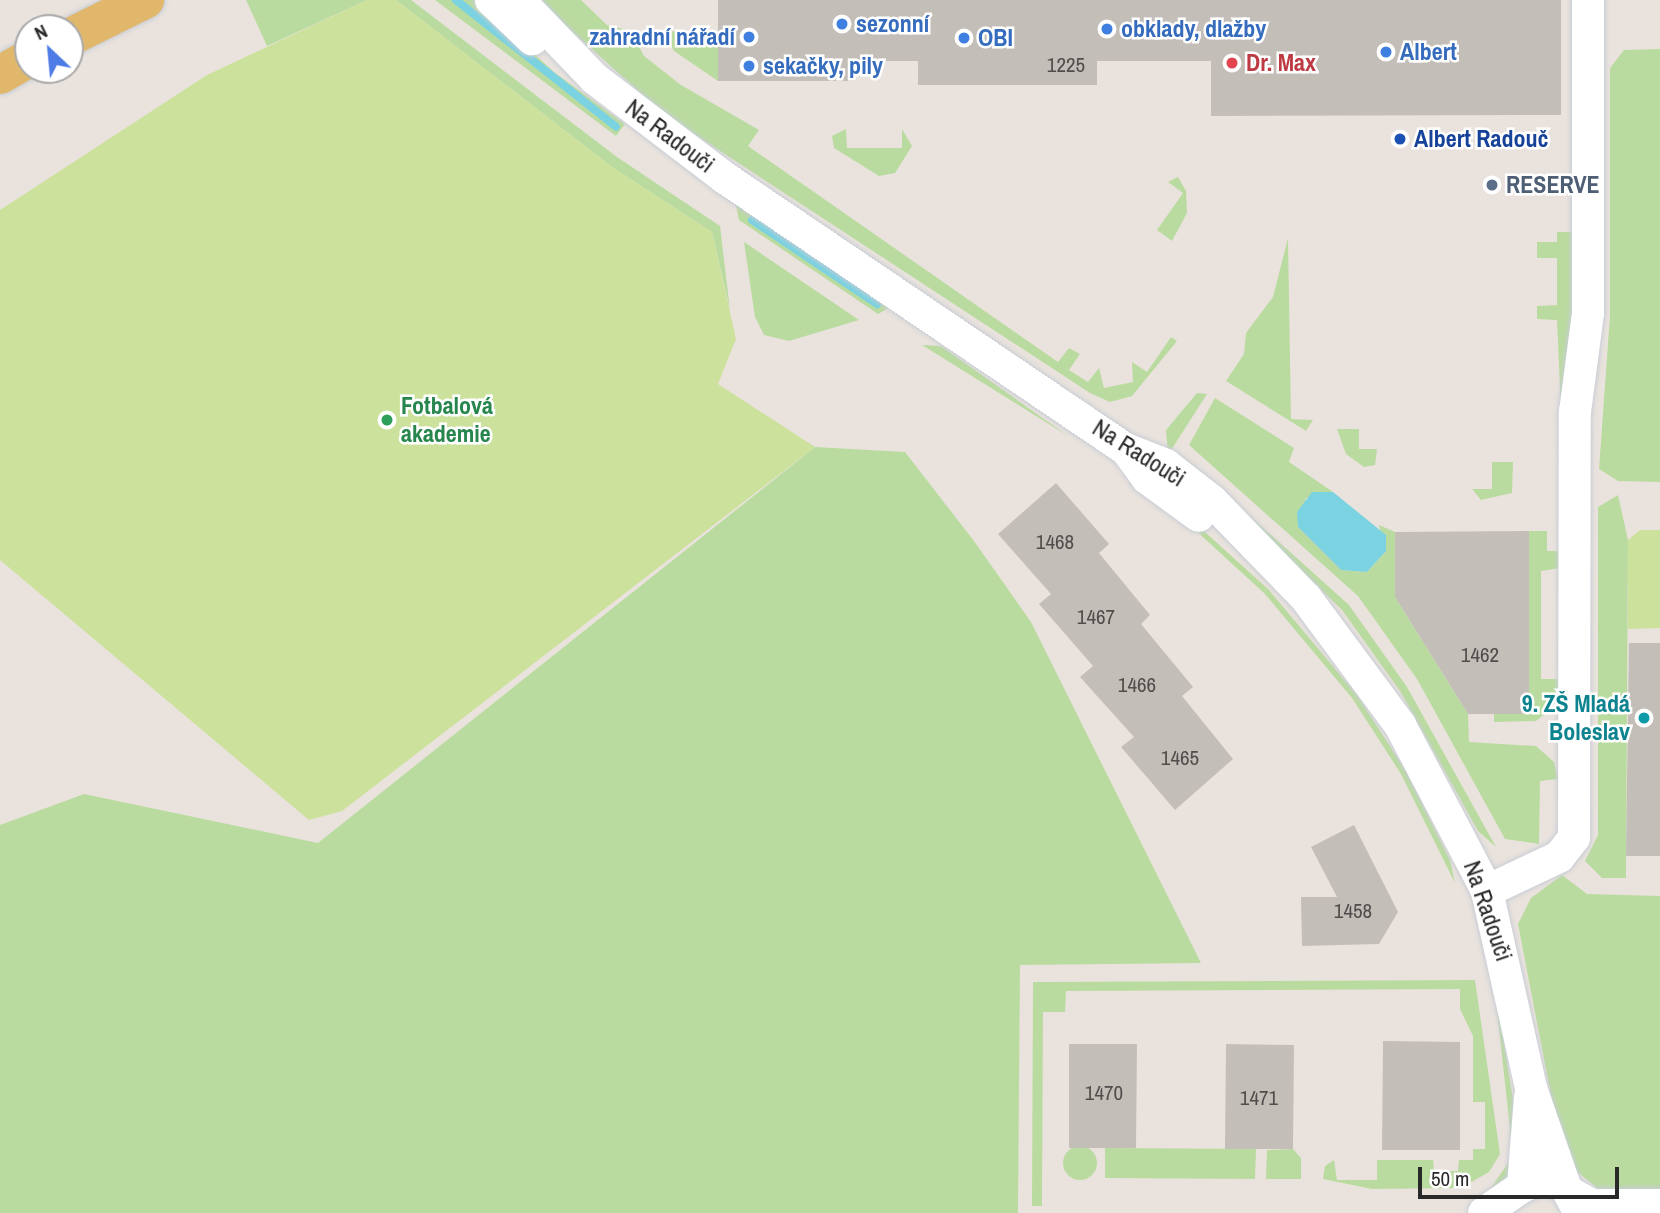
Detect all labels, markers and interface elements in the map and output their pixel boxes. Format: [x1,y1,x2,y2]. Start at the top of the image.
place label: sezonní [856,10,929,38]
north arrow [14,14,84,84]
place label: obklady, dlažby [1121,15,1266,43]
marker: sezonní [834,16,850,32]
text: N [30,18,51,46]
marker: obklady, dlažby [1099,21,1115,37]
place label: zahradní nářadí [590,23,735,51]
place label: OBI [978,24,1013,52]
marker: zahradní nářadí [741,29,757,45]
marker: OBI [956,30,972,46]
place label: Albert [1400,38,1457,66]
marker: Albert [1378,44,1394,60]
place label: Dr. Max [1246,49,1316,77]
place label: sekačky, pily [763,52,883,80]
house number: 1225 [1047,52,1085,78]
marker: Dr. Max [1224,55,1240,71]
marker: sekačky, pily [741,58,757,74]
street label: Na Radouči [620,93,720,179]
place label: Albert Radouč [1414,125,1548,153]
marker: Albert Radouč [1392,131,1408,147]
place label: RESERVE [1506,171,1600,199]
marker: RESERVE [1484,177,1500,193]
place label: Fotbalová akademie [401,392,493,448]
marker: Fotbalová akademie [379,412,395,428]
street label: Na Radouči [1087,413,1191,493]
house number: 1468 [1036,529,1074,555]
house number: 1467 [1077,604,1115,630]
house number: 1462 [1461,642,1499,668]
house number: 1466 [1118,672,1156,698]
place label: 9. ZŠ Mladá Boleslav [1522,690,1630,746]
marker: 9. ZŠ Mladá Boleslav [1636,710,1652,726]
house number: 1465 [1161,745,1199,771]
street label: Na Radouči [1457,857,1519,965]
house number: 1458 [1334,898,1372,924]
house number: 1470 [1085,1080,1123,1106]
house number: 1471 [1240,1085,1278,1111]
scale bar [1422,1154,1623,1198]
text: 50 m [1431,1164,1469,1193]

